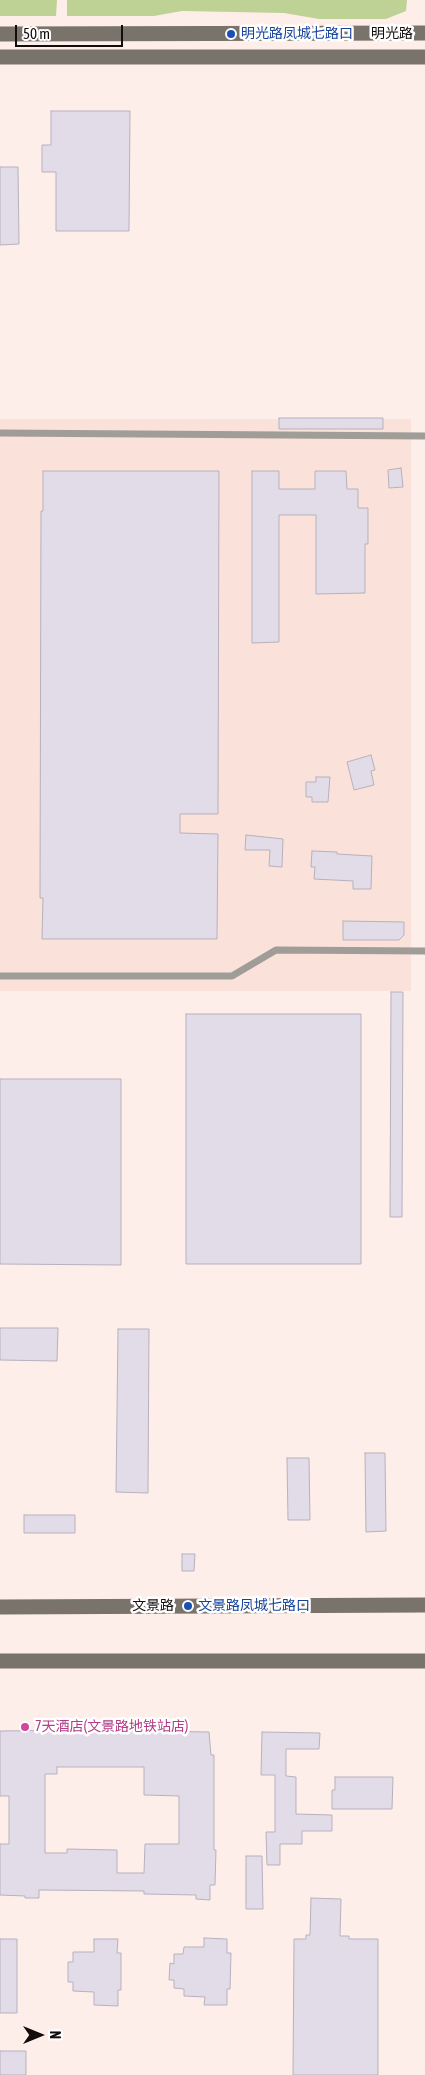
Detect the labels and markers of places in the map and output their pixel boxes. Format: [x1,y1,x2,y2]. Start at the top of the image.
place label: 明光路凤城七路口 [241,26,353,42]
marker: 明光路凤城七路口 [225,28,237,40]
place label: 文景路凤城七路口 [198,1598,310,1614]
marker: 文景路凤城七路口 [182,1600,194,1612]
place label: 7天酒店(文景路地铁站店) [35,1719,188,1735]
marker: 7天酒店(文景路地铁站店) [19,1721,31,1733]

